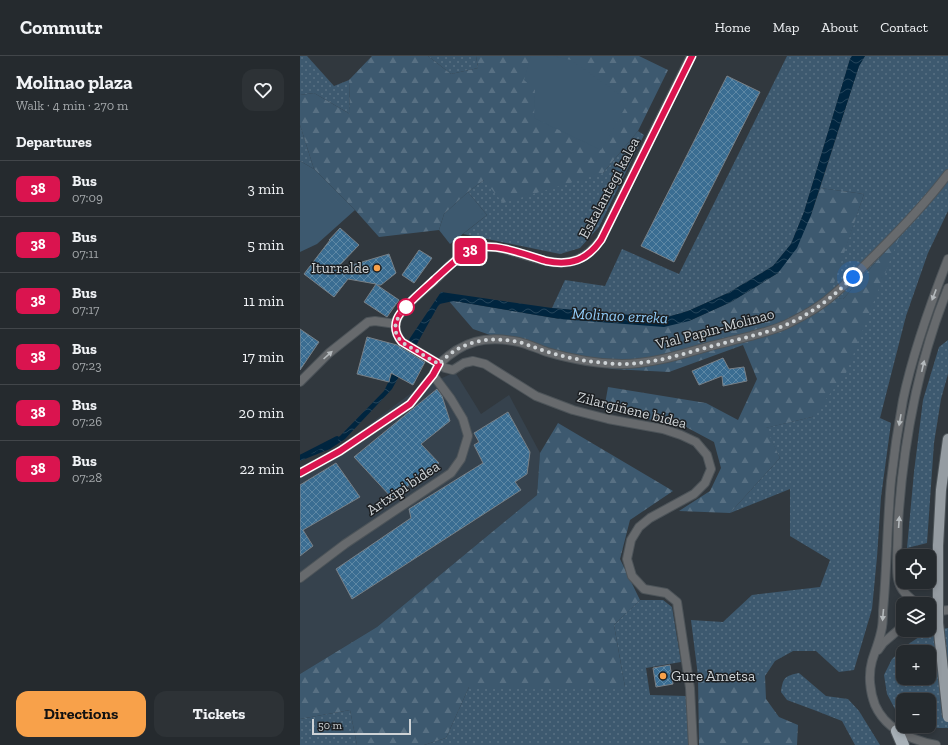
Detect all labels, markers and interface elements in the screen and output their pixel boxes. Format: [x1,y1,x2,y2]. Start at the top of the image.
text: Commutr [20,16,103,39]
text: Home [715,19,751,36]
text: Map [773,19,799,36]
text: About [821,19,858,36]
text: Contact [880,19,928,36]
button: heart [242,69,284,111]
text: Molinao plaza [16,71,133,94]
text: Walk · 4 min · 270 m [16,98,128,113]
text: Departures [16,133,92,151]
street label: Eskalantegi kalea [575,134,643,242]
text: Bus [72,172,97,190]
text: 38 [30,180,46,197]
text: 3 min [248,180,284,198]
text: 07:09 [72,190,103,205]
text: Bus [72,228,97,246]
text: 38 [30,236,46,253]
text: 5 min [247,236,284,254]
line badge: 38 [452,238,488,264]
text: 38 [462,242,478,259]
text: 07:11 [72,246,99,261]
place label: Iturralde [311,259,369,277]
marker: Iturralde [372,263,382,273]
your location [843,267,863,287]
text: Bus [72,284,97,302]
one-way arrow [930,290,936,302]
text: 38 [30,292,46,309]
text: 11 min [243,292,284,310]
unlabelled marker [397,298,415,316]
text: 07:17 [72,302,99,317]
water label: Molinao erreka [571,303,669,328]
street label: Vial Papin-Molinao [653,304,777,354]
text: Bus [72,340,97,358]
text: 38 [30,348,46,365]
text: 17 min [242,348,284,366]
one-way arrow [323,350,333,359]
text: 07:23 [72,358,102,373]
one-way arrow [920,360,926,373]
street label: Zilargiñene bidea [575,388,689,432]
text: Bus [72,396,97,414]
text: 38 [30,404,46,421]
text: 20 min [238,404,284,422]
text: 07:26 [72,414,102,429]
one-way arrow [896,414,902,427]
text: Bus [72,452,97,470]
street label: Artxipi bidea [363,457,443,519]
text: 38 [30,460,46,477]
text: 22 min [239,460,284,478]
text: 07:28 [72,470,102,485]
one-way arrow [895,516,902,528]
map controls [896,549,936,733]
button: locate [896,549,936,589]
button: layers [896,597,936,637]
one-way arrow [880,609,886,621]
button: + [896,645,936,685]
place label: Gure Ametsa [671,667,755,685]
marker: Gure Ametsa [658,671,668,681]
button: Directions [16,691,146,737]
button: Tickets [154,691,284,737]
button: − [896,693,936,733]
scale bar [312,717,411,736]
text: 50 m [318,719,342,732]

